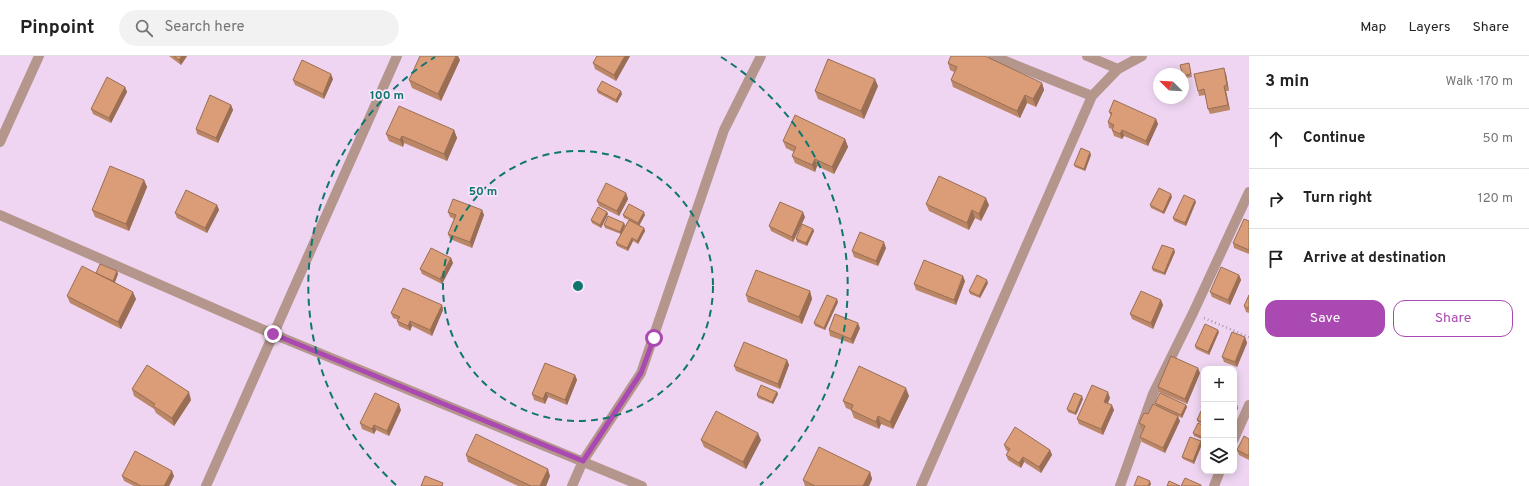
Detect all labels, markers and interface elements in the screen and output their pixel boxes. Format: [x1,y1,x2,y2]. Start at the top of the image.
search box [119,10,399,46]
text: Pinpoint [20,16,95,40]
icon: search [133,17,155,39]
text: Search here [165,18,245,37]
text: Map [1360,19,1386,36]
text: Layers [1408,19,1450,36]
text: Share [1472,19,1509,36]
north arrow [1153,68,1189,104]
text: 3 min [1265,71,1309,93]
text: Walk · 170 m [1446,74,1513,90]
text: 100 m [370,88,404,104]
icon: ahead [1265,128,1287,150]
text: Continue [1303,129,1365,148]
text: 50 m [1483,131,1513,147]
text: 50 m [469,184,497,200]
icon: right [1265,188,1287,210]
text: Turn right [1303,189,1372,208]
text: 120 m [1478,191,1513,207]
icon: arrive [1265,248,1287,270]
text: Arrive at destination [1303,249,1446,268]
centre of rings [571,279,585,293]
button: Save [1265,300,1385,337]
button: Share [1393,300,1513,337]
route end [264,325,282,343]
route start [645,329,663,347]
map controls [1201,366,1237,474]
button: + [1201,366,1237,402]
button: − [1201,402,1237,438]
button: layers [1201,438,1237,474]

